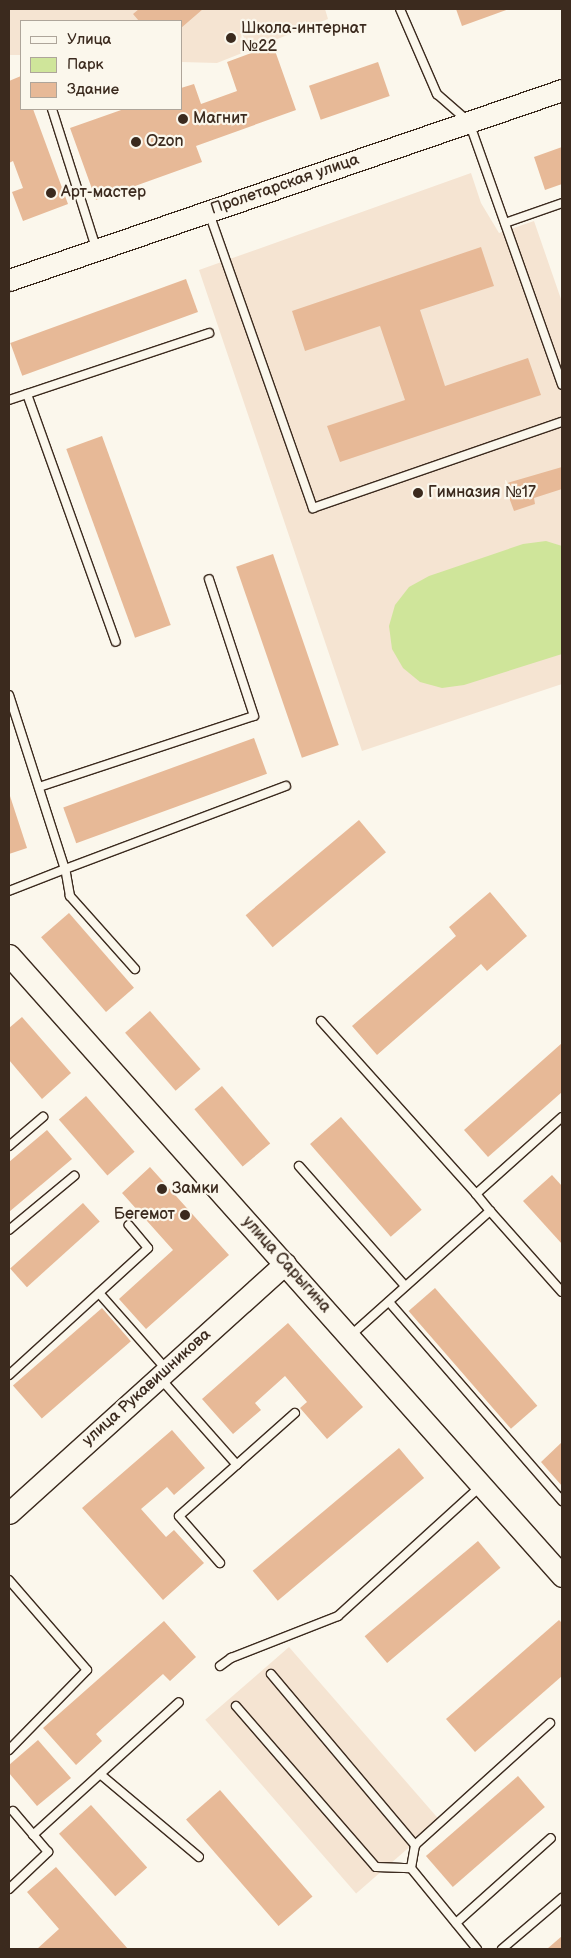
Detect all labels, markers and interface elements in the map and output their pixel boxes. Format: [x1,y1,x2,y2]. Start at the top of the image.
place label: Школа-интернат №22 [241,19,367,57]
legend [20,20,182,110]
text: Улица [67,30,111,49]
marker: Школа-интернат №22 [225,32,237,44]
text: Парк [67,55,104,74]
text: Здание [67,80,119,99]
place label: Магнит [193,109,248,129]
marker: Магнит [177,113,189,125]
place label: Ozon [146,132,184,152]
marker: Ozon [130,136,142,148]
street label: Пролетарская улица [208,151,362,219]
place label: Арт-мастер [61,183,146,203]
marker: Арт-мастер [45,187,57,199]
place label: Гимназия №17 [428,483,536,503]
marker: Гимназия №17 [412,487,424,499]
place label: Замки [172,1179,219,1199]
marker: Замки [156,1183,168,1195]
place label: Бегемот [114,1205,175,1225]
marker: Бегемот [179,1209,191,1221]
street label: улица Сарыгина [238,1213,334,1317]
street label: улица Рукавишникова [79,1325,215,1451]

